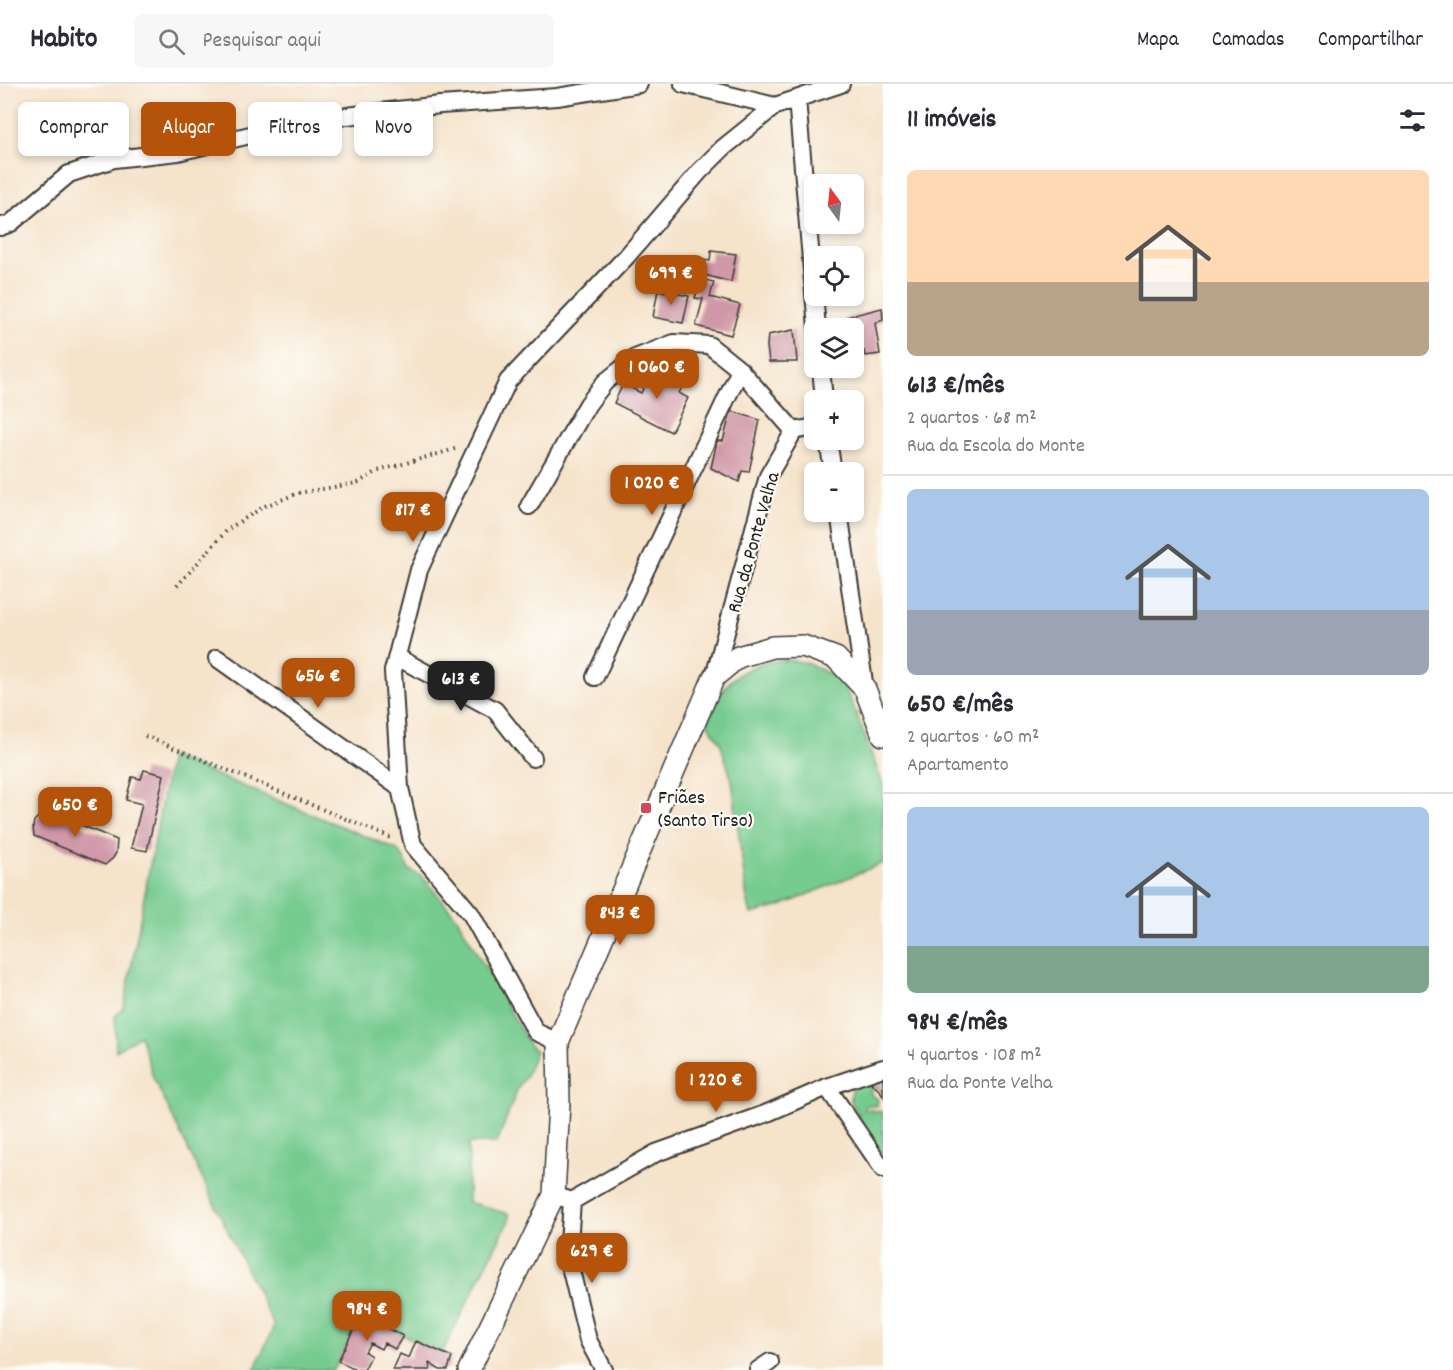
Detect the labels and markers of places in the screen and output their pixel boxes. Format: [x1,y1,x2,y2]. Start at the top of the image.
pin: 699 € [629,255,713,306]
pin: 1 060 € [602,349,712,400]
pin: 1 020 € [597,465,707,516]
pin: 817 € [371,492,455,543]
pin: 656 € [276,658,360,709]
pin: 613 € [419,661,503,712]
place label: Friães (Santo Tirso) [658,785,753,836]
pin: 650 € [33,787,117,838]
marker: Friães (Santo Tirso) [639,801,653,815]
pin: 843 € [578,895,662,946]
pin: 1 220 € [661,1062,771,1113]
pin: 629 € [550,1233,634,1284]
pin: 984 € [325,1291,409,1342]

